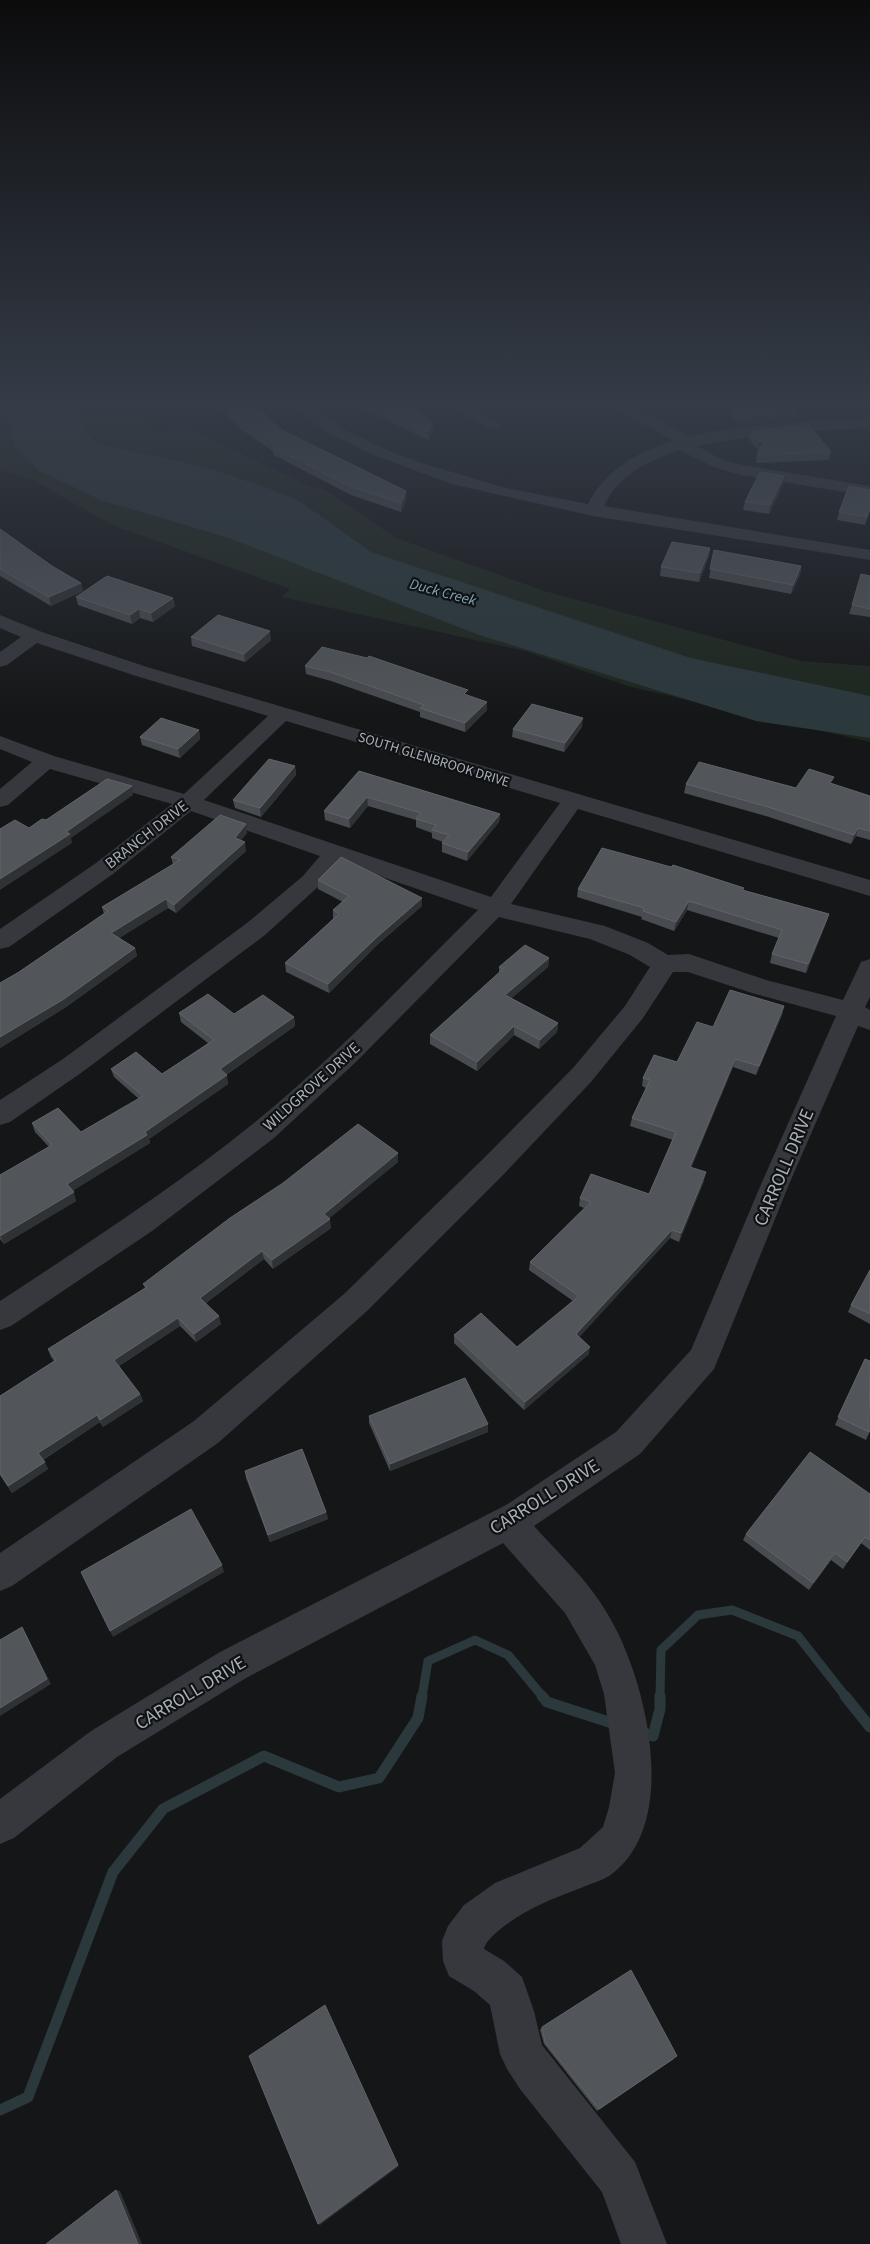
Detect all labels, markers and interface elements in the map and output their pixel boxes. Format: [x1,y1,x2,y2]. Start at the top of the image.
water label: Duck Creek [407,574,479,612]
street label: SOUTH GLENBROOK DRIVE [355,727,512,793]
street label: BRANCH DRIVE [100,795,193,874]
street label: WILDGROVE DRIVE [258,1037,365,1136]
street label: CARROLL DRIVE [748,1105,821,1230]
street label: CARROLL DRIVE [485,1453,605,1542]
street label: CARROLL DRIVE [130,1650,251,1737]

